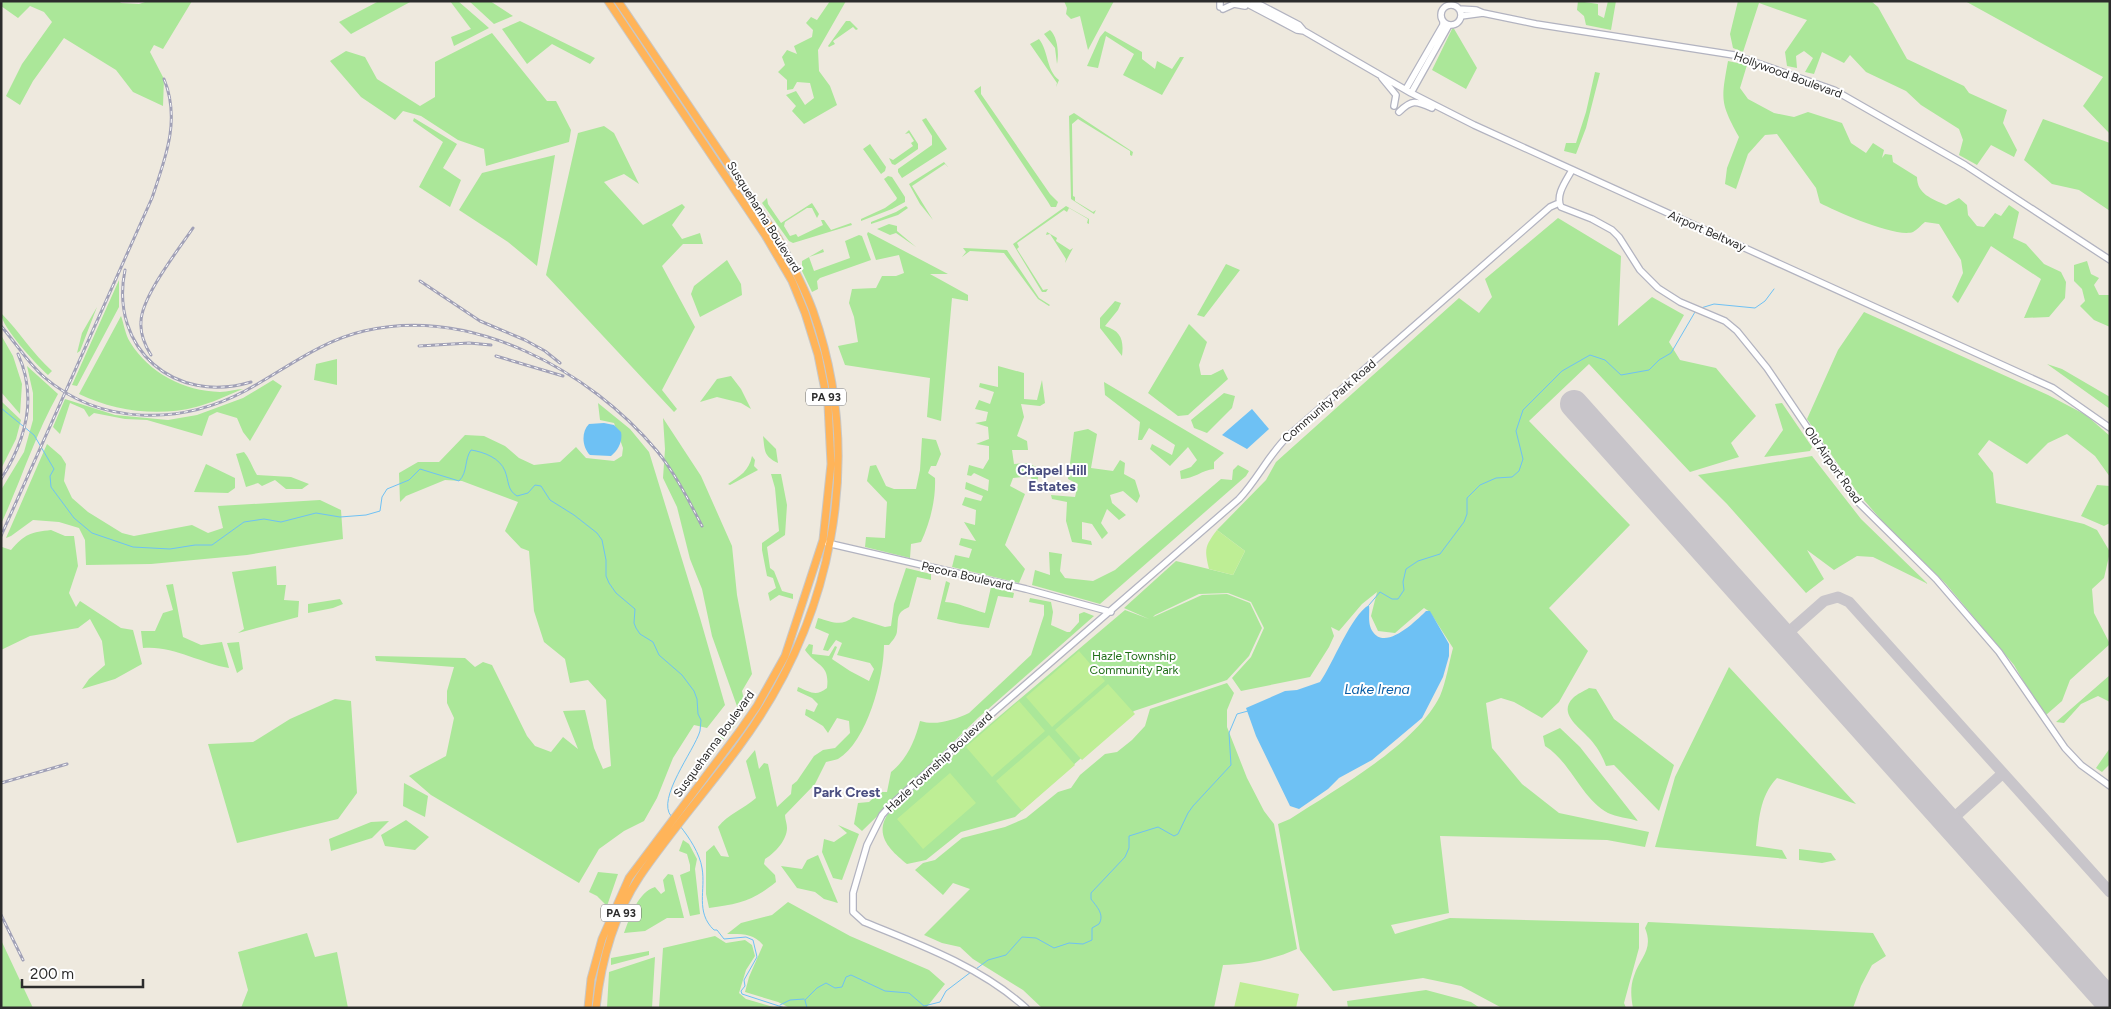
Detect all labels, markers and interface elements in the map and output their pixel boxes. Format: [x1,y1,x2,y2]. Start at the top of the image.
street label: Hollywood Boulevard [1732,49,1844,101]
street label: Susquehanna Boulevard [724,159,804,275]
street label: Airport Beltway [1666,208,1748,255]
street label: Community Park Road [1279,357,1379,445]
road number: PA 93 [806,388,846,406]
street label: Old Airport Road [1801,424,1865,506]
district label: Chapel Hill Estates [1017,462,1087,495]
street label: Pecora Boulevard [920,559,1014,593]
park label: Hazle Township Community Park [1090,649,1179,677]
water label: Lake Irena [1344,681,1410,698]
street label: Susquehanna Boulevard [671,688,757,800]
street label: Hazle Township Boulevard [883,709,995,815]
district label: Park Crest [813,784,881,801]
road number: PA 93 [601,904,641,921]
scale bar [22,956,144,988]
text: 200 m [30,965,74,983]

